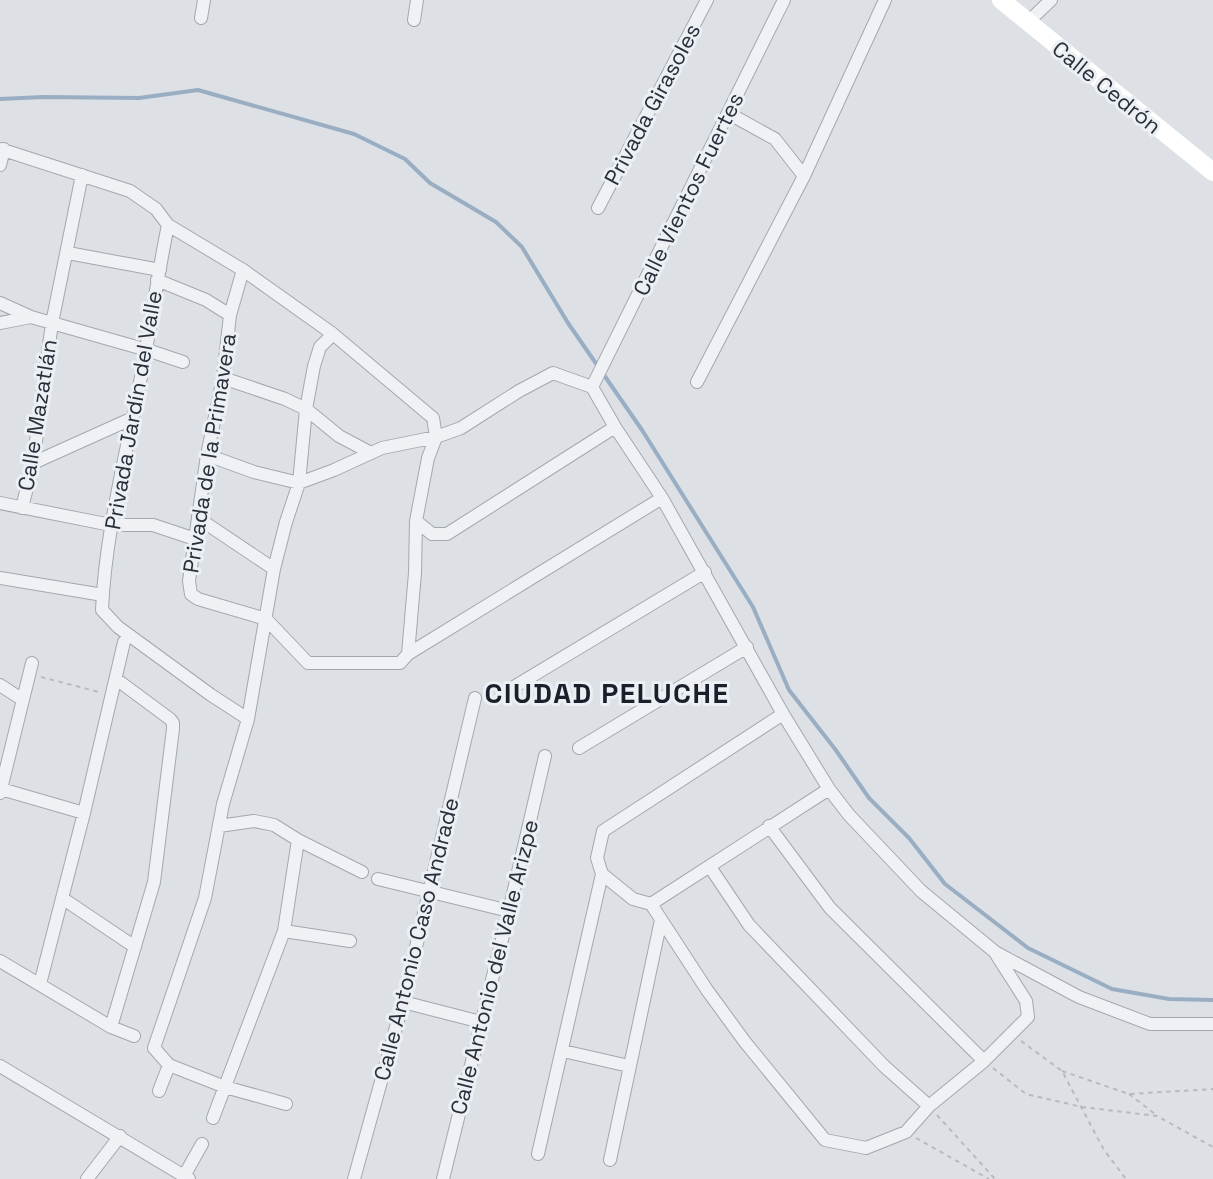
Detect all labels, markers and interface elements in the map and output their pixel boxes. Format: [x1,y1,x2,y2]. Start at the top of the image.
street label: Privada Girasoles [598,18,706,190]
street label: Calle Cedrón [1047,34,1167,140]
street label: Calle Vientos Fuertes [627,88,749,300]
street label: Privada Jardín del Valle [98,288,168,532]
street label: Privada de la Primavera [176,331,242,575]
street label: Calle Mazatlán [11,337,63,493]
district label: CIUDAD PELUCHE [484,675,730,711]
street label: Calle Antonio Caso Andrade [367,795,465,1083]
street label: Calle Antonio del Valle Arizpe [444,817,544,1117]

